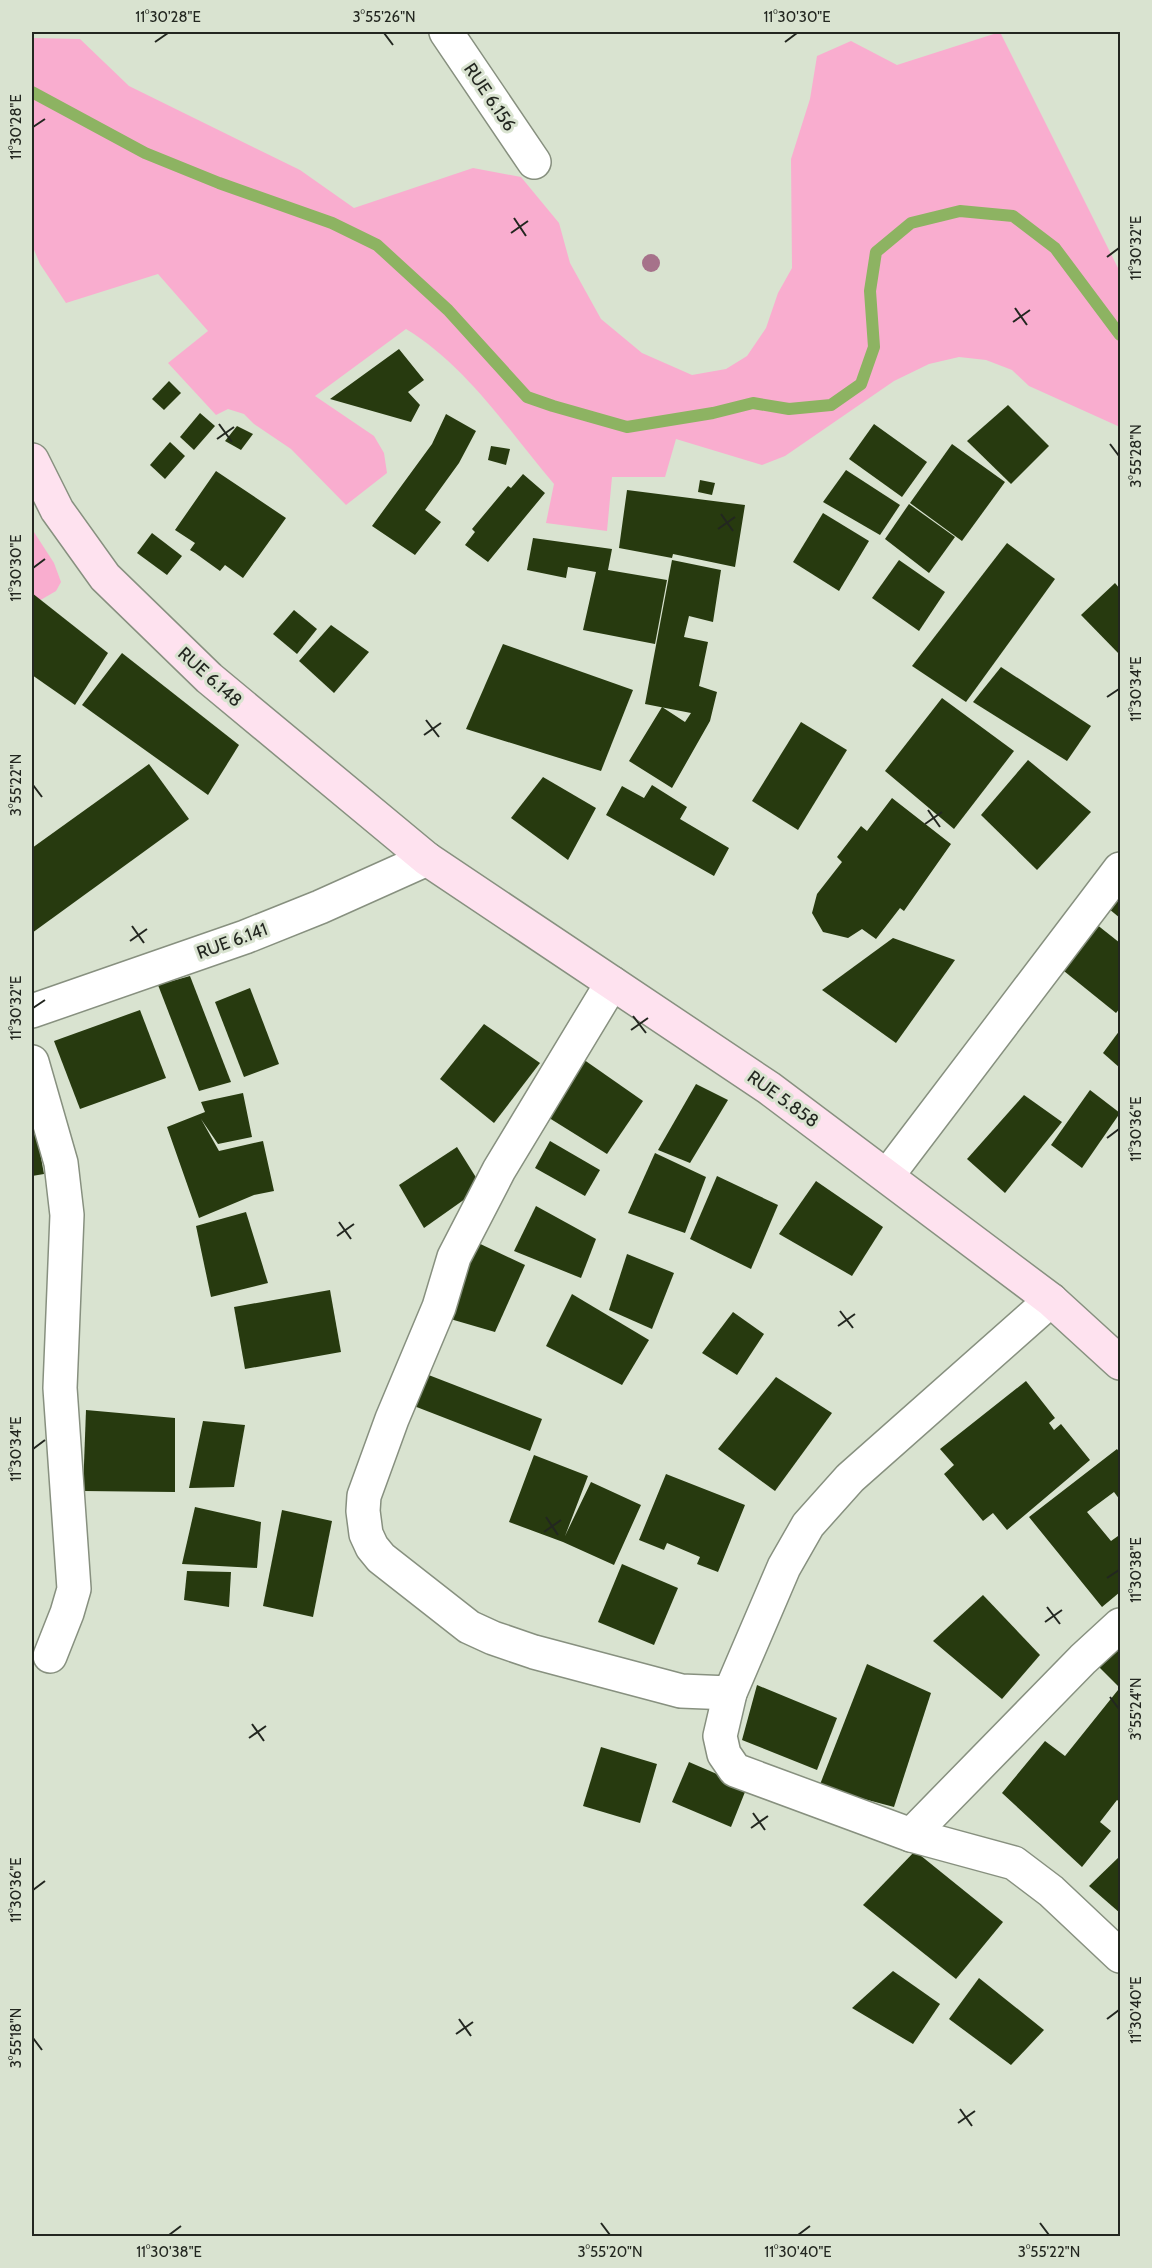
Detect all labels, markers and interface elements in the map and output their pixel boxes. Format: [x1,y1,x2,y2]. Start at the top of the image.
text: 11°30'28"E [135,8,201,26]
text: 3°55'26"N [352,8,416,26]
text: 11°30'30"E [763,8,831,26]
street label: RUE 6.156 [459,59,521,135]
text: 11°30'28"E [7,94,25,160]
text: 11°30'32"E [1127,216,1145,280]
text: 3°55'28"N [1127,424,1145,488]
text: 11°30'30"E [7,534,25,602]
street label: RUE 6.148 [173,642,247,712]
text: 11°30'34"E [1127,656,1145,722]
text: 3°55'22"N [7,754,25,816]
street label: RUE 6.141 [194,918,270,964]
text: 11°30'32"E [7,976,25,1040]
street label: RUE 5.858 [743,1066,823,1132]
text: 11°30'36"E [1127,1096,1145,1162]
text: 11°30'34"E [7,1416,25,1482]
text: 11°30'38"E [1127,1537,1145,1603]
text: 3°55'24"N [1127,1677,1145,1741]
text: 11°30'36"E [7,1857,25,1923]
text: 11°30'40"E [1127,1976,1145,2044]
text: 3°55'18"N [7,2008,25,2068]
text: 11°30'38"E [136,2243,202,2261]
text: 3°55'20"N [577,2243,643,2261]
text: 11°30'40"E [764,2243,832,2261]
text: 3°55'22"N [1018,2243,1080,2261]

